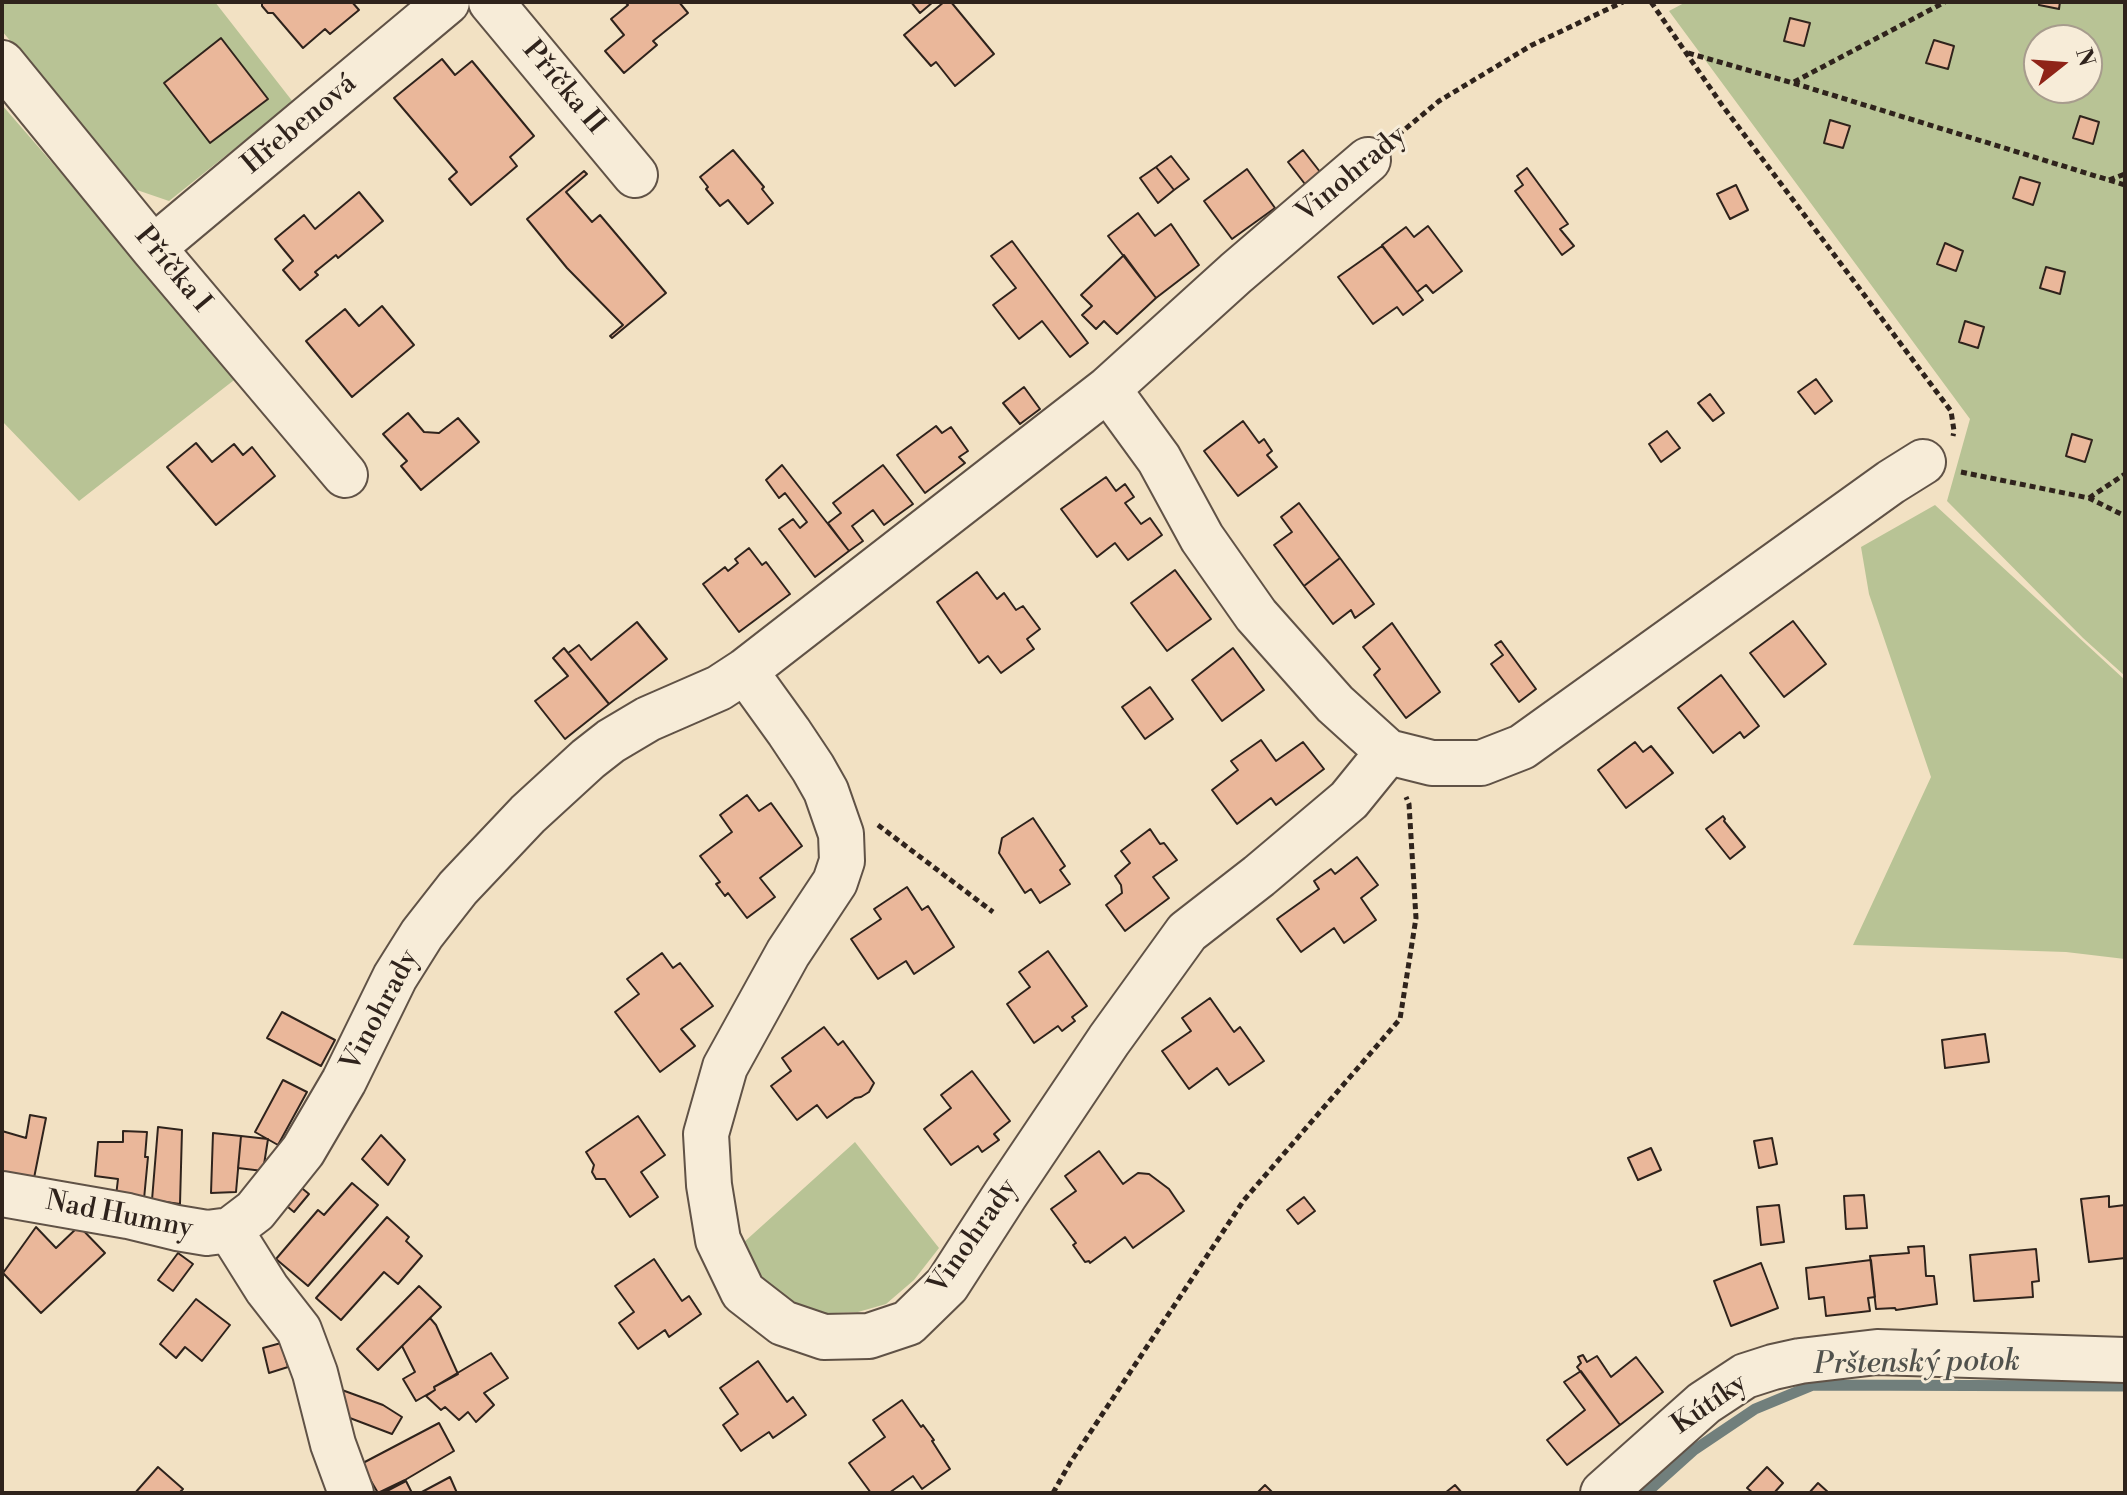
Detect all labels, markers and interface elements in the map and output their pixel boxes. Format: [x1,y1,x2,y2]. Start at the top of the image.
north arrow [2023,24,2103,104]
street label: Příčka II [514,34,612,142]
text: N [2069,45,2100,70]
street label: Hřebenová [236,68,364,182]
street label: Vinohrady [1290,119,1414,231]
street label: Příčka I [127,220,217,320]
street label: Vinohrady [335,944,427,1078]
street label: Vinohrady [922,1173,1026,1301]
street label: Nad Humny [43,1185,195,1247]
water label: Prštenský potok [1814,1344,2020,1384]
street label: Kútíky [1666,1367,1754,1443]

